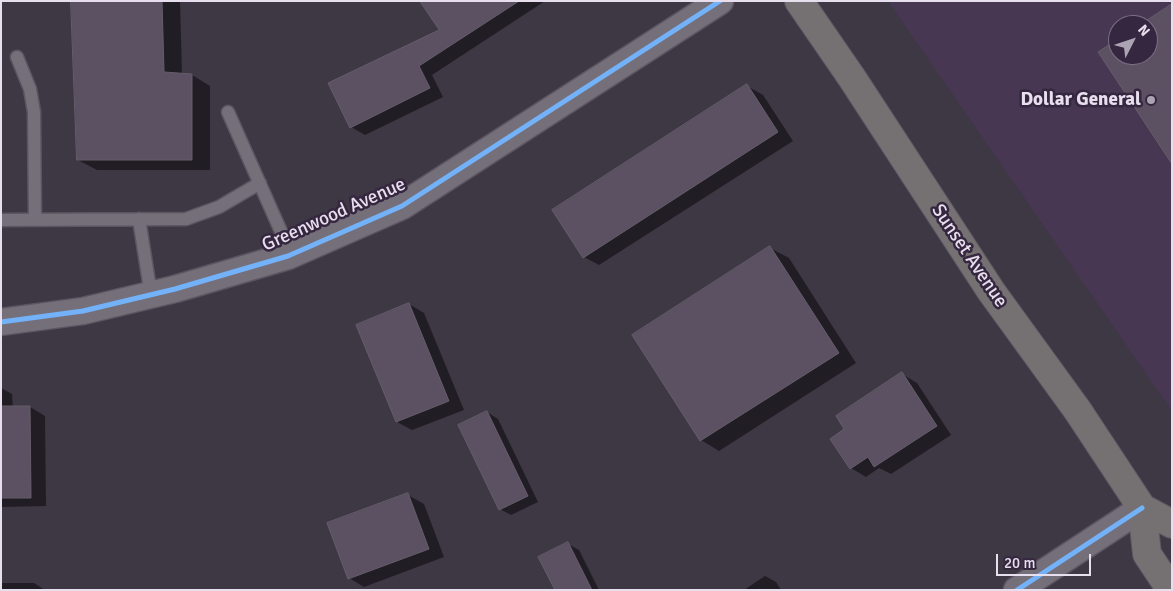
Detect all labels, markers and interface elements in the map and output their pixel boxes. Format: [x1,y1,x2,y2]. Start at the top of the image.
north arrow [1108,15,1158,65]
text: N [1134,21,1154,40]
place label: Dollar General [1020,89,1141,111]
marker: Dollar General [1145,94,1157,106]
street label: Greenwood Avenue [259,173,409,257]
street label: Sunset Avenue [926,200,1012,312]
scale bar [998,544,1093,576]
text: 20 m [1004,554,1035,572]

